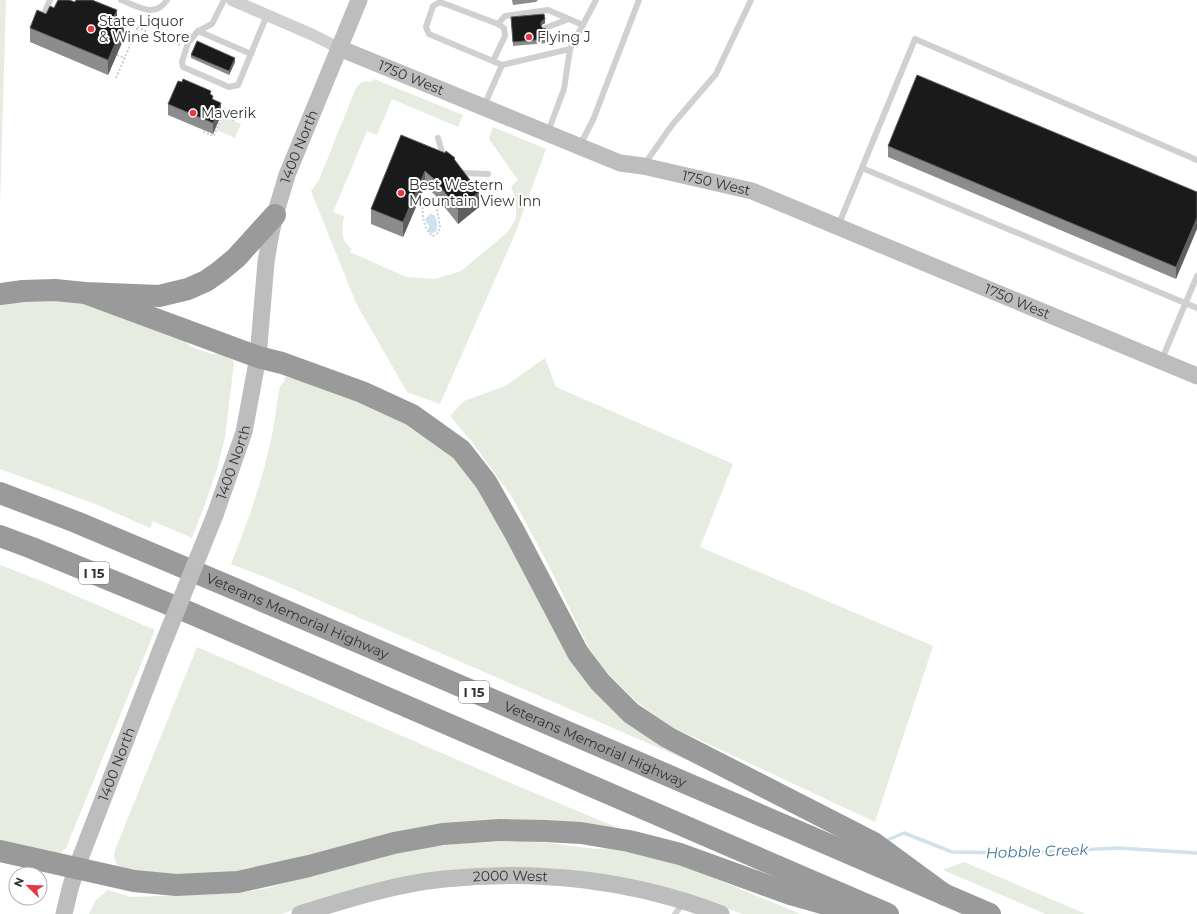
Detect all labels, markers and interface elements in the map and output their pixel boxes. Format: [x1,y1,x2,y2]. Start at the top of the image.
place label: State Liquor & Wine Store [99,12,189,46]
marker: State Liquor & Wine Store [86,24,96,34]
place label: Flying J [537,28,591,46]
marker: Flying J [524,32,534,42]
street label: 1750 West [376,56,447,99]
place label: Maverik [201,104,257,122]
street label: 1400 North [276,107,322,185]
marker: Maverik [188,108,198,118]
street label: 1750 West [680,166,753,199]
place label: Best Western Mountain View Inn [409,176,541,210]
marker: Best Western Mountain View Inn [396,188,406,198]
street label: 1750 West [982,280,1053,323]
street label: 1400 North [212,424,254,502]
road number: I 15 [79,562,109,584]
street label: Veterans Memorial Highway [204,569,392,663]
road number: I 15 [459,681,489,703]
street label: Veterans Memorial Highway [501,697,690,791]
street label: 1400 North [94,725,139,804]
water label: Hobble Creek [985,840,1090,862]
north arrow [8,866,48,906]
street label: 2000 West [472,866,549,886]
text: N [11,875,27,889]

